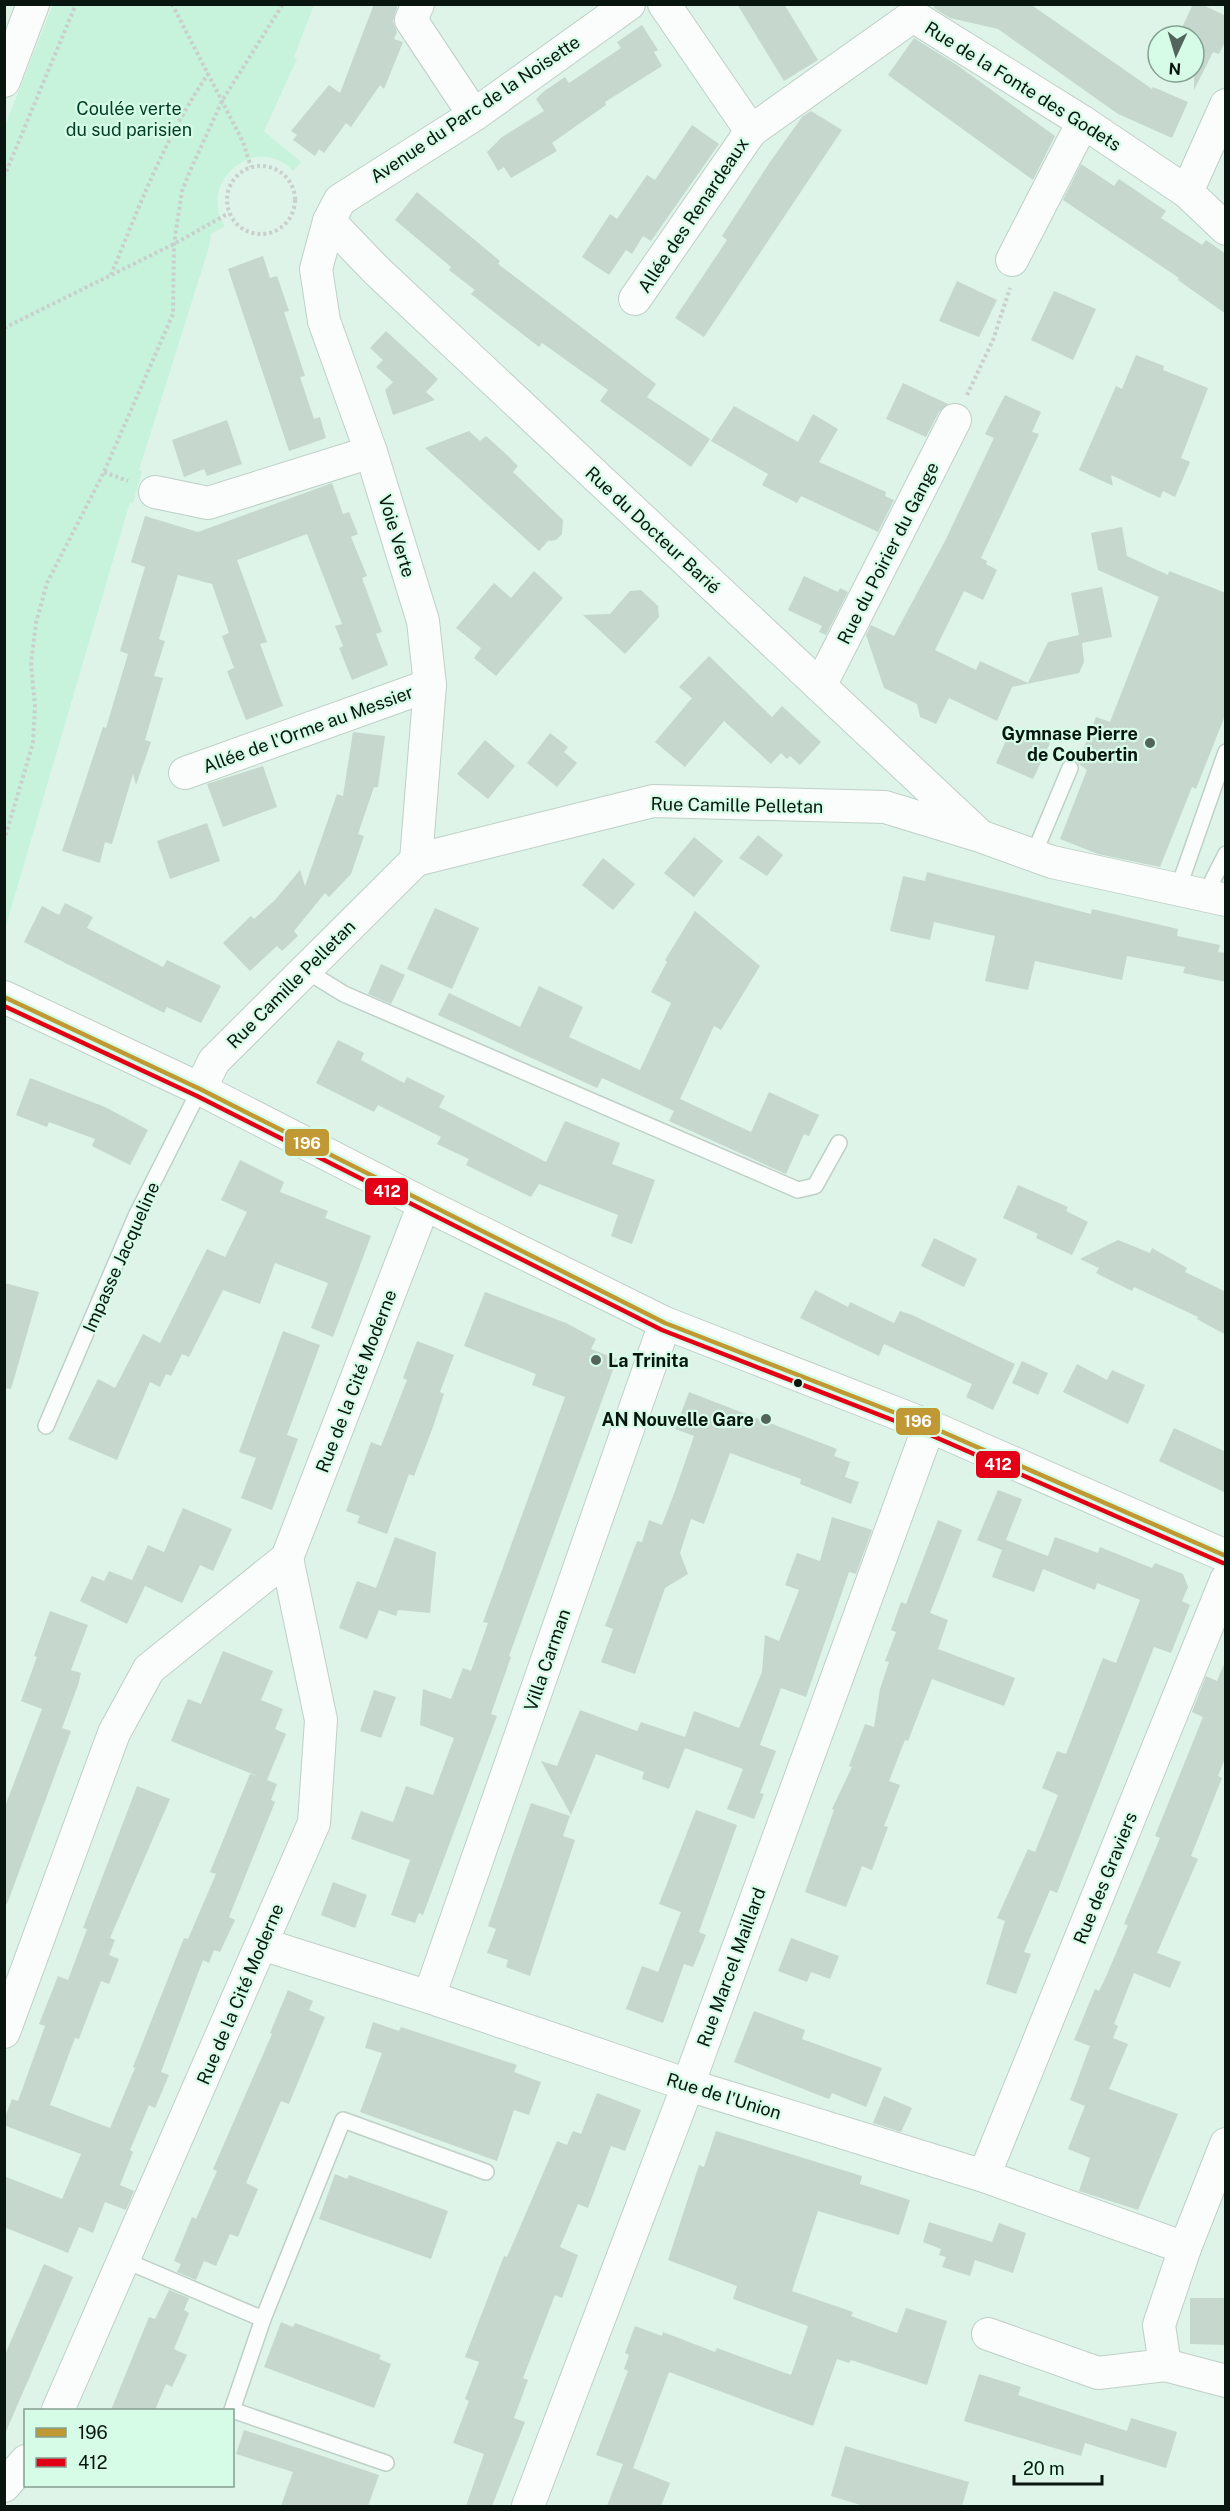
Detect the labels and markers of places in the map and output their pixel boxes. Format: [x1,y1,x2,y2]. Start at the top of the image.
place label: Gymnase Pierre de Coubertin [1001,723,1138,765]
marker: Gymnase Pierre de Coubertin [1143,736,1157,750]
place label: La Trinita [608,1350,689,1371]
marker: La Trinita [589,1353,603,1367]
unlabelled marker [792,1377,804,1389]
place label: AN Nouvelle Gare [601,1409,754,1430]
marker: AN Nouvelle Gare [759,1412,773,1426]

